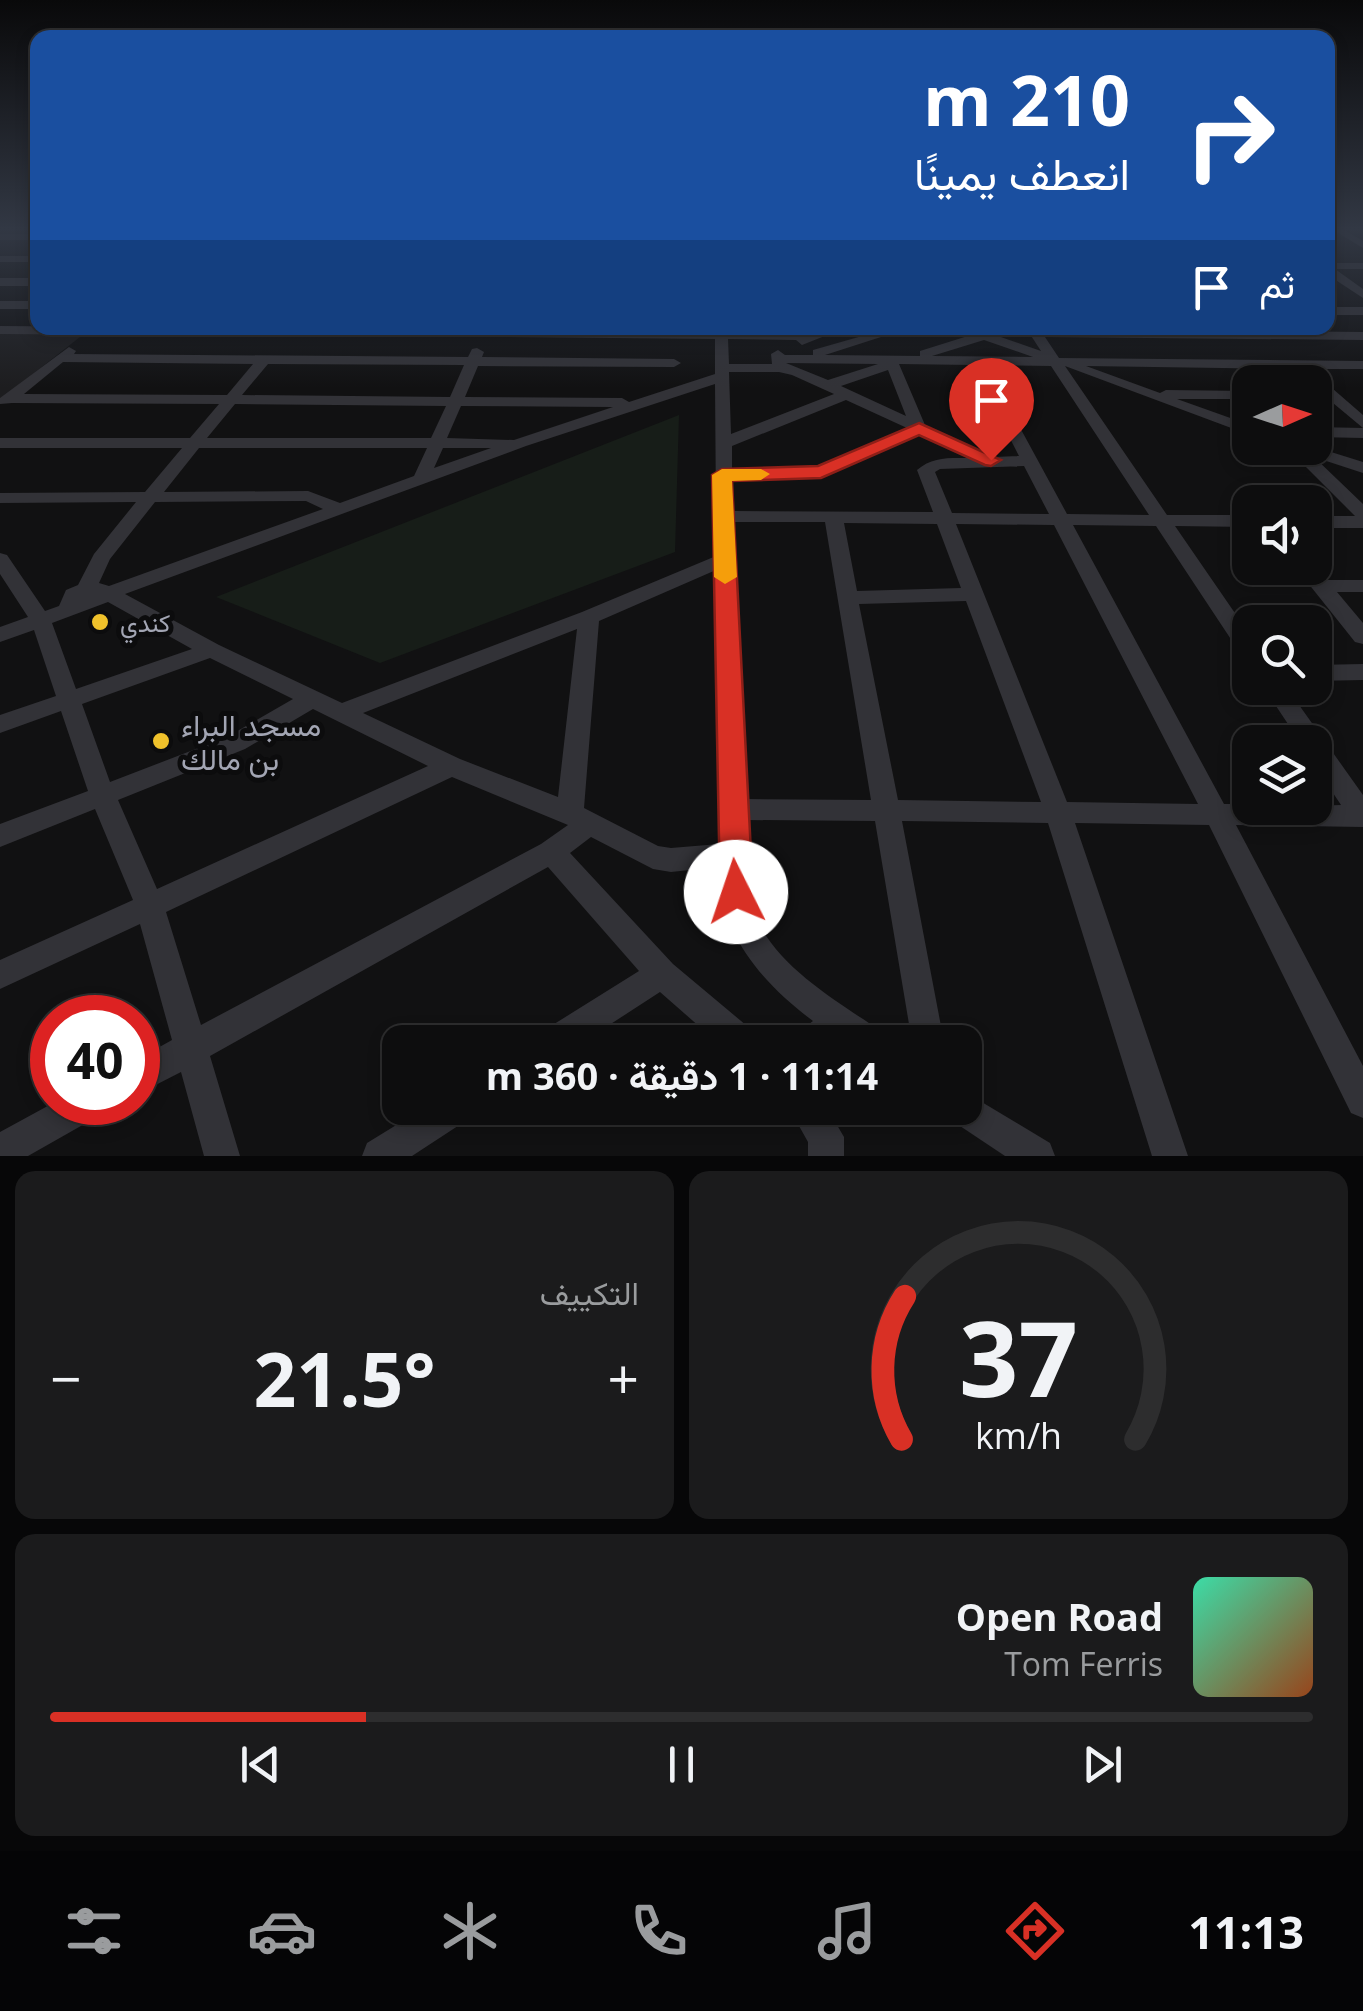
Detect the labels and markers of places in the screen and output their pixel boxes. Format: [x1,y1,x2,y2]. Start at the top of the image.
pin [949,358,1034,461]
place label: كندي [120,605,170,644]
marker: كندي [89,611,111,633]
place label: مسجد البراء بن مالك [181,704,321,779]
marker: مسجد البراء بن مالك [150,730,172,752]

